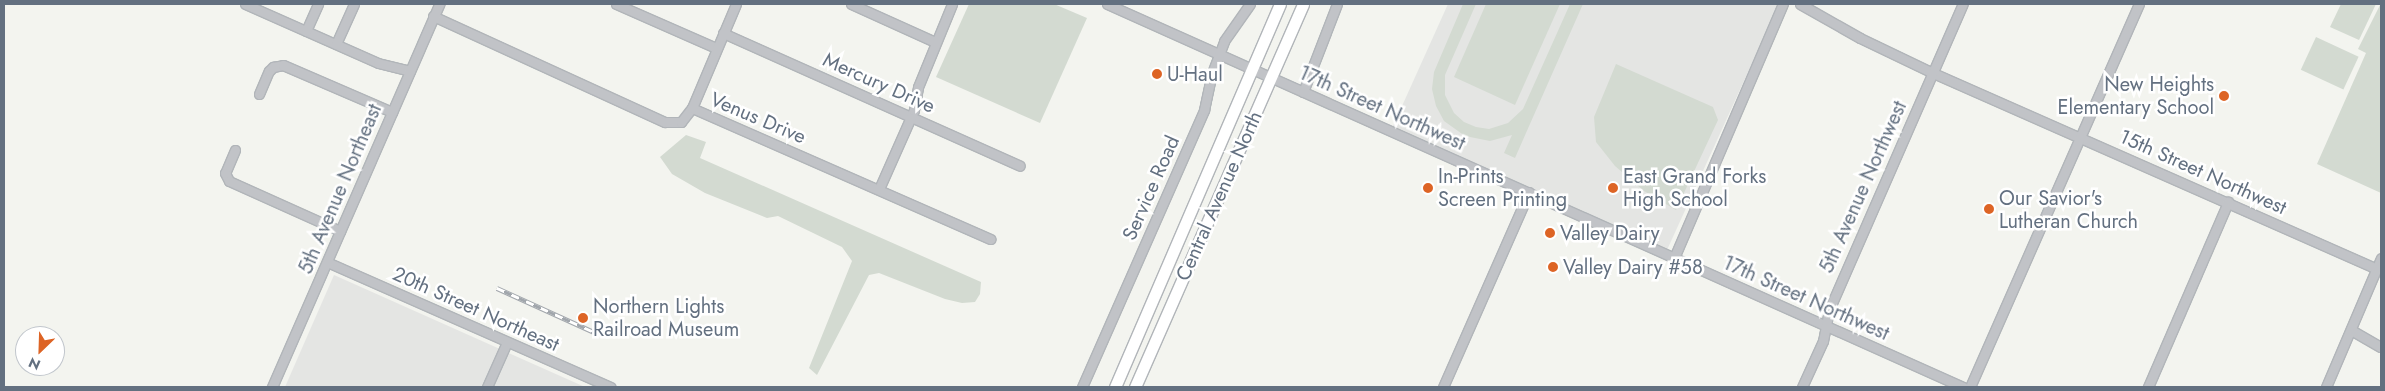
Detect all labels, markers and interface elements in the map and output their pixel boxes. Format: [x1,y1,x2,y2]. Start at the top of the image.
street label: Mercury Drive [819,48,939,118]
street label: 17th Street Northwest [1295,61,1469,155]
place label: U-Haul [1167,62,1223,86]
marker: U-Haul [1151,68,1163,80]
place label: New Heights Elementary School [2058,72,2214,119]
street label: Venus Drive [707,87,809,149]
marker: New Heights Elementary School [2218,90,2230,102]
street label: 5th Avenue Northwest [1814,97,1912,277]
street label: 5th Avenue Northeast [293,100,387,278]
street label: Central Avenue North [1171,107,1267,285]
street label: 15th Street Northwest [2116,124,2290,220]
street label: Service Road [1117,132,1185,244]
place label: In-Prints Screen Printing [1438,165,1567,212]
place label: East Grand Forks High School [1623,165,1766,212]
marker: In-Prints Screen Printing [1422,182,1434,194]
marker: East Grand Forks High School [1607,182,1619,194]
place label: Our Savior's Lutheran Church [1999,186,2138,233]
marker: Our Savior's Lutheran Church [1983,203,1995,215]
place label: Valley Dairy [1560,221,1659,245]
marker: Valley Dairy [1544,227,1556,239]
street label: 17th Street Northwest [1719,251,1893,345]
place label: Valley Dairy #58 [1563,255,1703,279]
street label: 20th Street Northeast [389,261,563,357]
marker: Valley Dairy #58 [1547,261,1559,273]
place label: Northern Lights Railroad Museum [593,294,739,341]
marker: Northern Lights Railroad Museum [577,312,589,324]
north arrow [15,326,65,376]
text: N [25,352,43,375]

